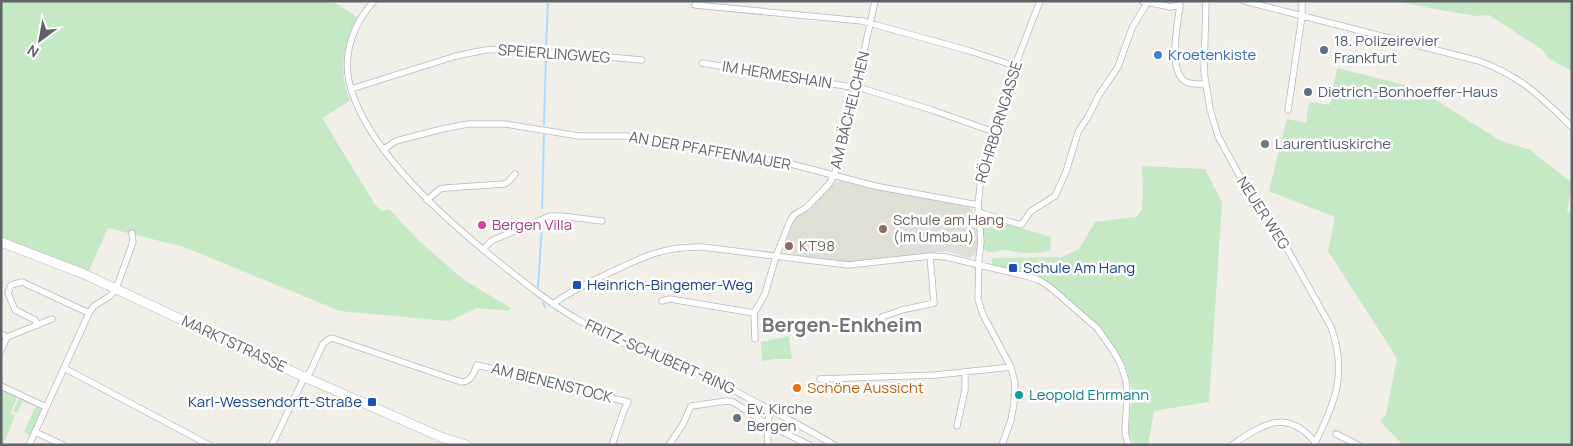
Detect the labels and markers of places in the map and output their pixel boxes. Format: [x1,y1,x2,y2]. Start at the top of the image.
place label: 18. Polizeirevier Frankfurt [1334,30,1439,68]
place label: Kroetenkiste [1168,44,1256,65]
marker: 18. Polizeirevier Frankfurt [1318,44,1330,56]
marker: Kroetenkiste [1152,49,1164,61]
place label: Dietrich-Bonhoeffer-Haus [1318,81,1498,102]
marker: Dietrich-Bonhoeffer-Haus [1302,86,1314,98]
place label: Laurentiuskirche [1275,133,1391,154]
marker: Laurentiuskirche [1259,138,1271,150]
place label: Schule am Hang (im Umbau) [893,209,1004,247]
place label: Bergen Villa [492,214,572,235]
marker: Bergen Villa [476,219,488,231]
marker: Schule am Hang (im Umbau) [877,223,889,235]
place label: KT98 [799,235,835,256]
marker: KT98 [783,240,795,252]
place label: Schule Am Hang [1023,257,1135,278]
marker: Schule Am Hang [1007,262,1019,274]
place label: Heinrich-Bingemer-Weg [587,274,753,295]
marker: Heinrich-Bingemer-Weg [571,279,583,291]
place label: Schöne Aussicht [807,377,924,398]
marker: Schöne Aussicht [791,382,803,394]
place label: Leopold Ehrmann [1029,384,1149,405]
marker: Leopold Ehrmann [1013,389,1025,401]
place label: Karl-Wessendorft-Straße [188,391,362,412]
marker: Karl-Wessendorft-Straße [366,396,378,408]
place label: Ev. Kirche Bergen [747,398,813,436]
marker: Ev. Kirche Bergen [731,412,743,424]

